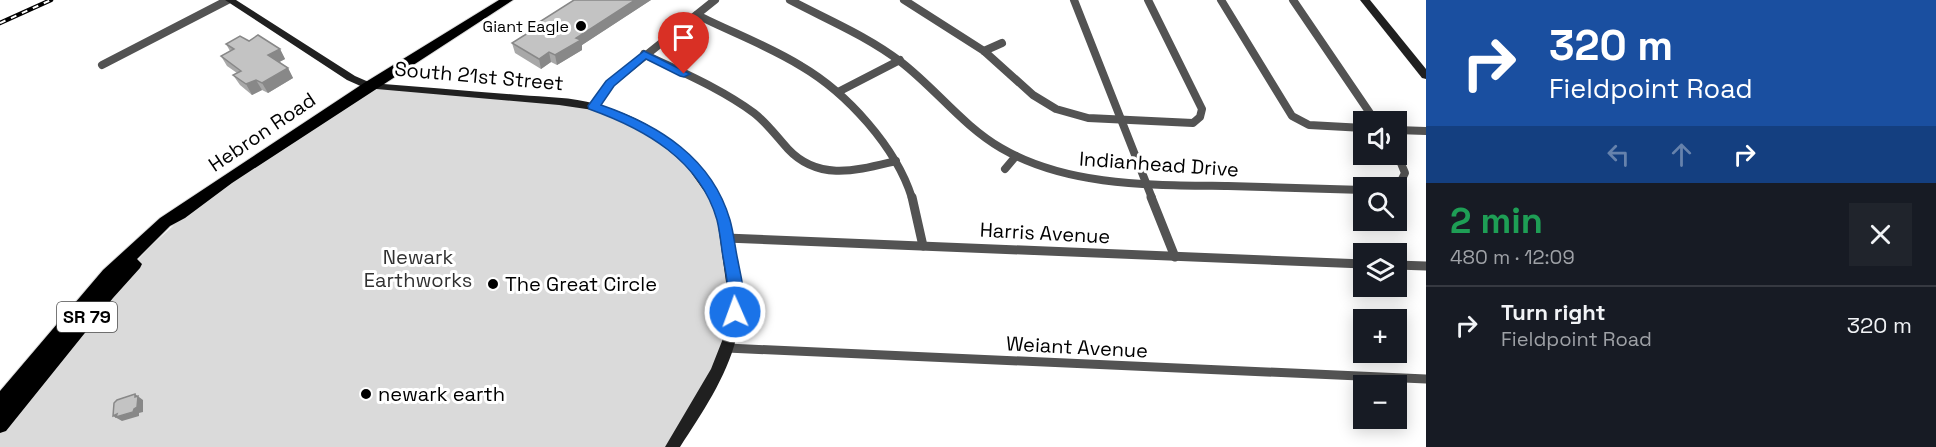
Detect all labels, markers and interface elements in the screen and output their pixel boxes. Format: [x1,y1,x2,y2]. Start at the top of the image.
pin [658,12,709,74]
place label: Giant Eagle [483,16,569,37]
marker: Giant Eagle [574,19,588,33]
text: 320 m [1549,19,1673,72]
icon: arrive [667,21,700,54]
icon: right [1450,24,1528,102]
street label: South 21st Street [393,56,565,96]
text: Fieldpoint Road [1549,71,1753,106]
street label: Hebron Road [203,87,321,177]
map controls [1353,111,1407,429]
button: sound [1353,111,1407,165]
icon: left [1602,138,1635,171]
icon: ahead [1665,138,1698,171]
icon: right [1728,138,1761,171]
street label: Indianhead Drive [1078,145,1240,183]
button: search [1353,177,1407,231]
text: 2 min [1450,198,1543,244]
button: close [1849,203,1912,266]
street label: Harris Avenue [979,217,1111,249]
button: layers [1353,243,1407,297]
park label: Newark Earthworks [364,244,472,293]
text: 480 m · 12:09 [1450,244,1575,270]
place label: The Great Circle [505,271,657,297]
marker: The Great Circle [486,277,500,291]
position arrow [703,280,767,344]
text: Turn right [1501,298,1606,326]
road number: SR 79 [57,302,117,332]
button: + [1353,309,1407,363]
icon: right [1450,309,1483,342]
text: 320 m [1847,311,1912,339]
text: Fieldpoint Road [1501,326,1652,352]
street label: Weiant Avenue [1005,330,1149,364]
button: − [1353,375,1407,429]
place label: newark earth [378,381,505,407]
marker: newark earth [359,387,373,401]

